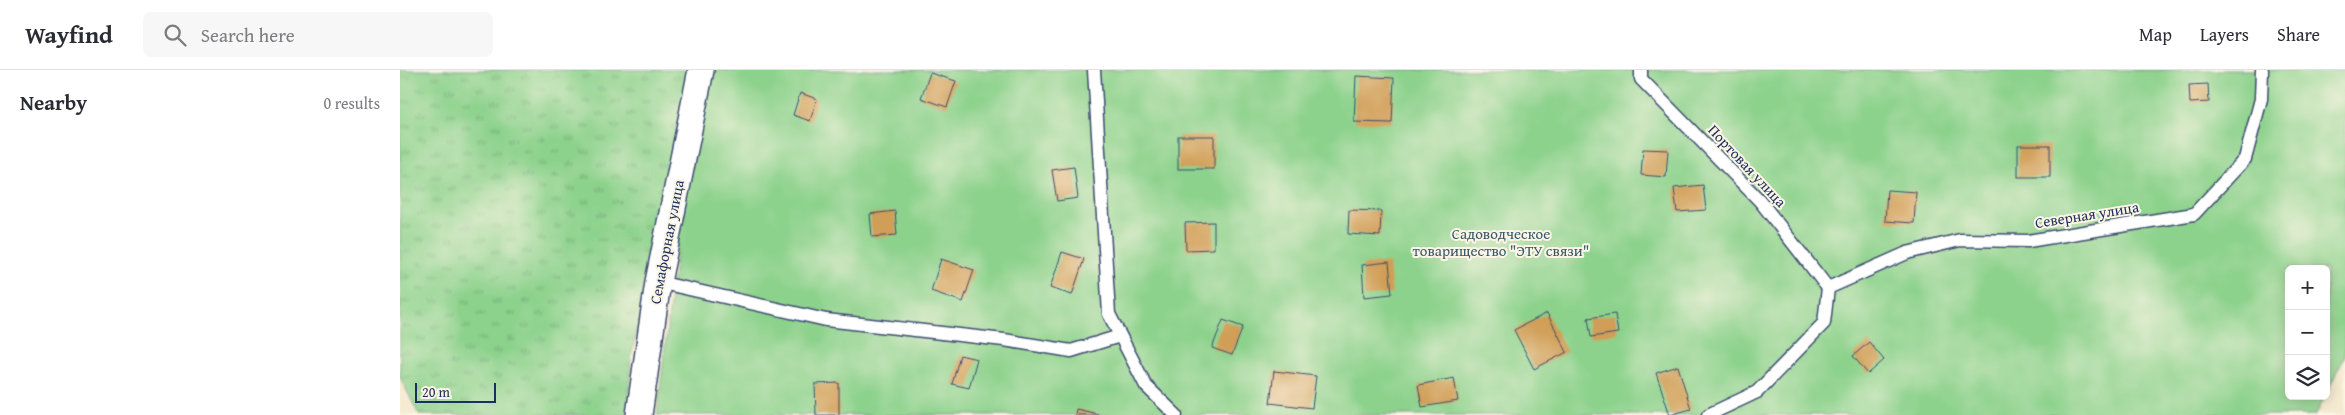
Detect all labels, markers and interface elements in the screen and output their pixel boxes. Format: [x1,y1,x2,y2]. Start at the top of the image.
search box [143,12,493,57]
text: Wayfind [25,17,113,52]
icon: search [161,21,189,49]
text: Search here [201,21,295,49]
text: Map [2139,21,2172,48]
text: Layers [2200,21,2249,48]
text: Share [2277,21,2320,48]
text: Nearby [20,87,87,118]
text: 0 results [323,91,380,115]
street label: Портовая улица [1703,120,1792,212]
street label: Семафорная улица [644,177,689,306]
street label: Северная улица [2033,196,2141,233]
park label: Садоводческое товарищество "ЭТУ связи" [1413,223,1589,261]
map controls [2285,265,2330,400]
button: + [2285,265,2330,310]
button: − [2285,310,2330,355]
button: layers [2285,355,2330,400]
scale bar [415,380,496,403]
text: 20 m [422,382,450,402]

